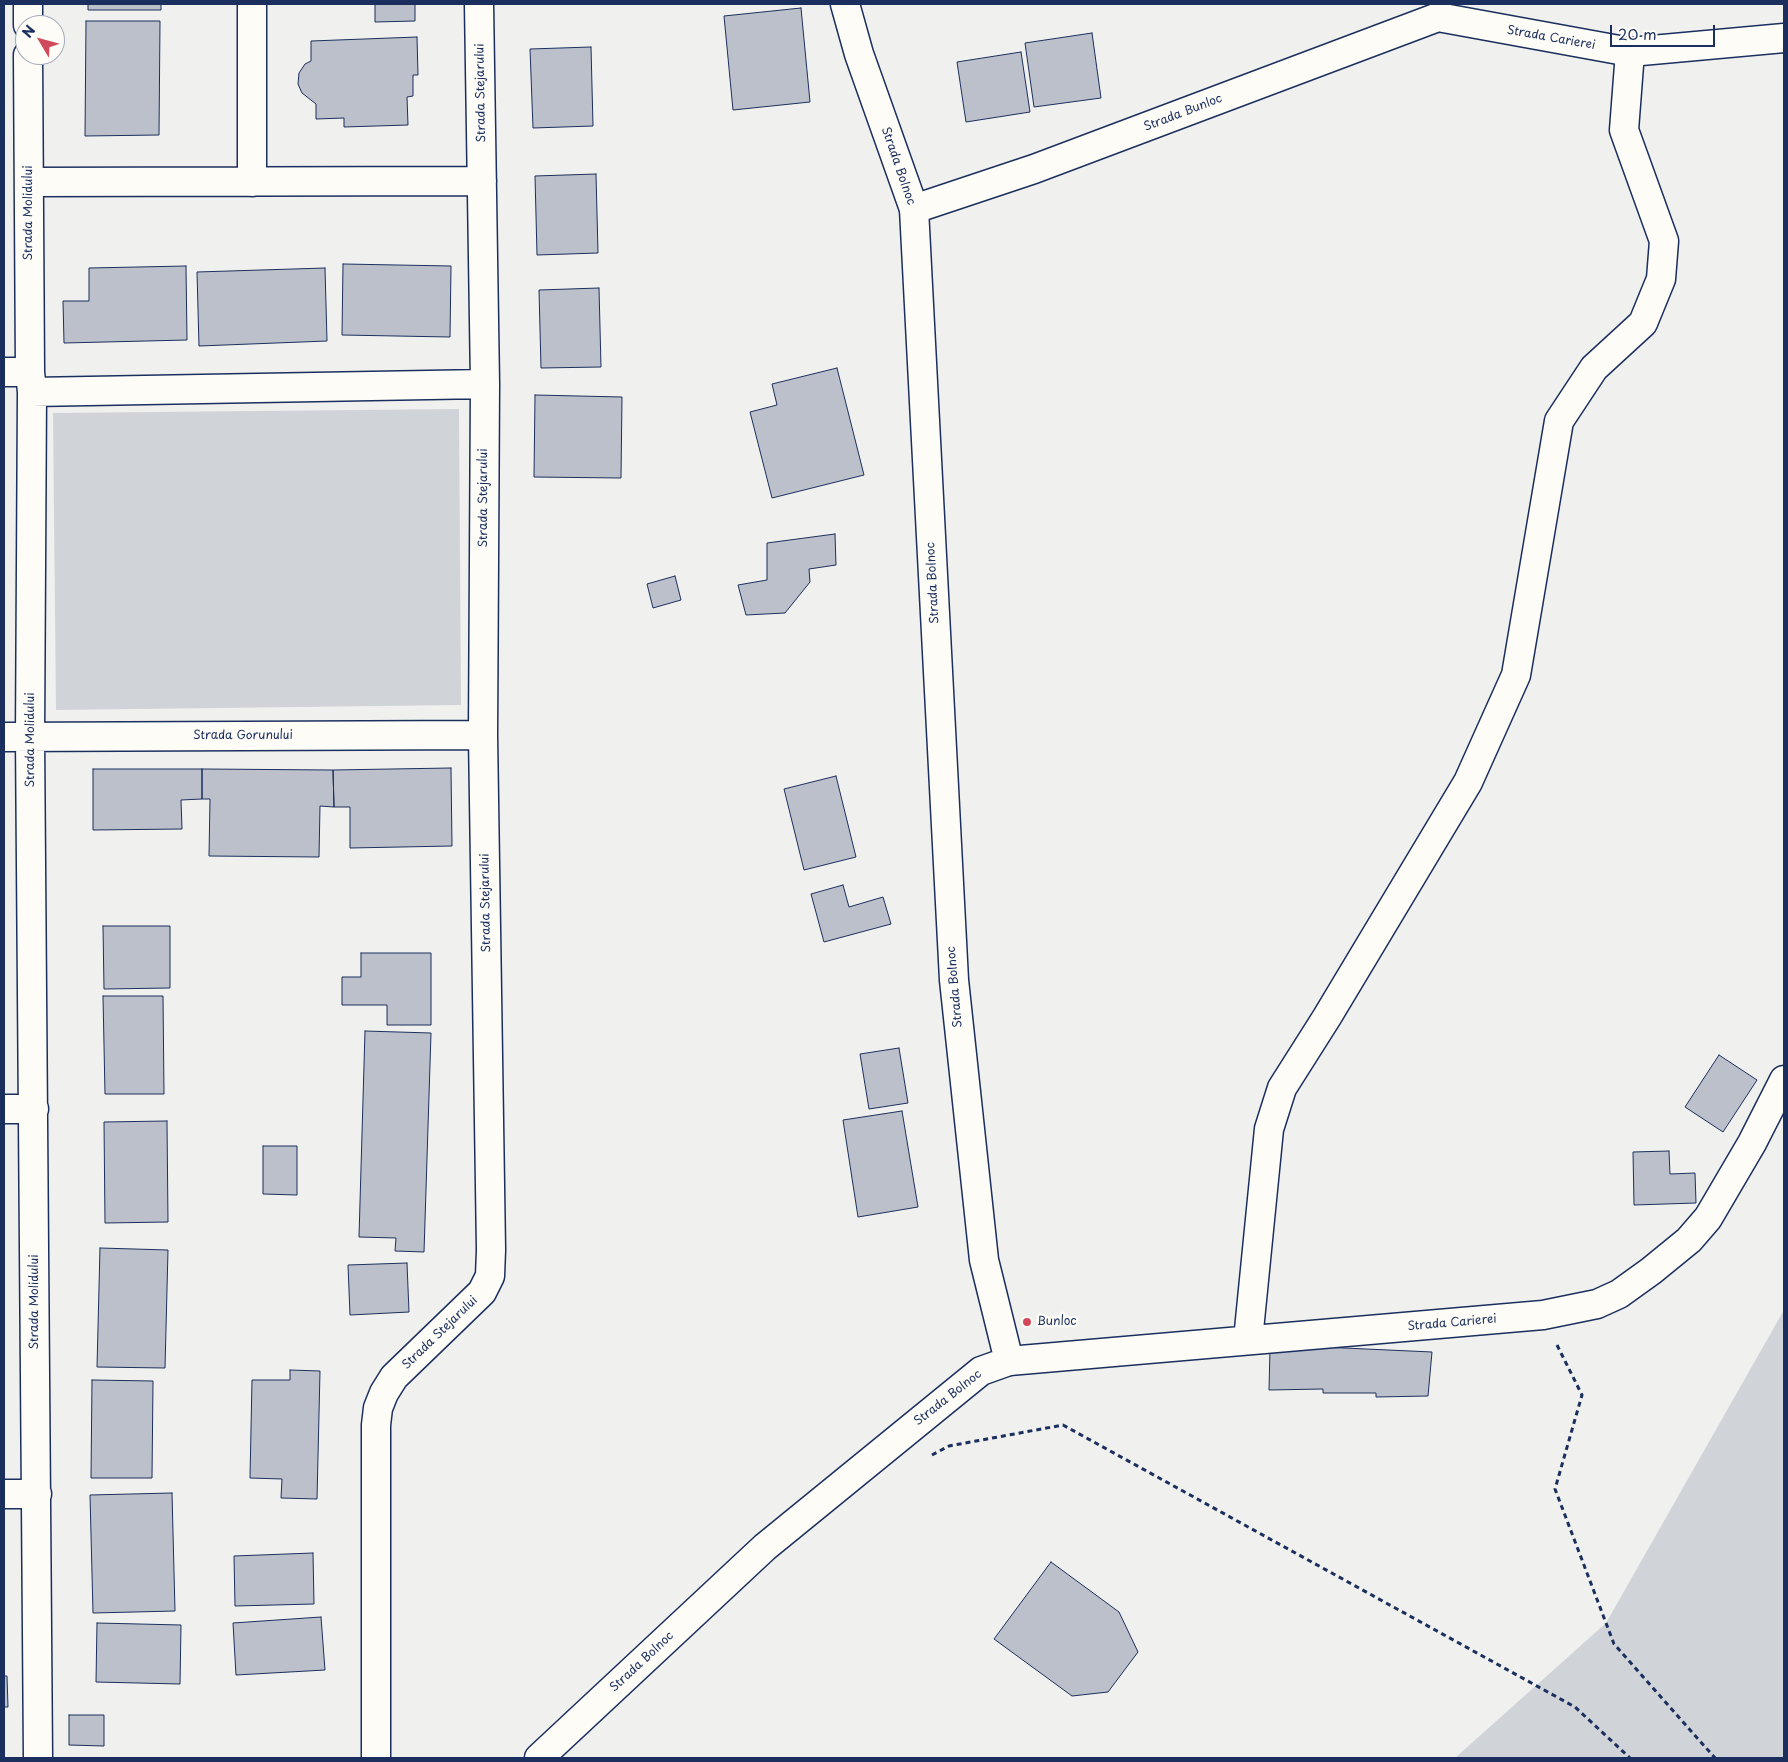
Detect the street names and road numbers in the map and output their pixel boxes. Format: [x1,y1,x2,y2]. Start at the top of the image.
street label: Strada Carierei [1506,23,1596,53]
street label: Strada Stejarului [473,43,489,143]
street label: Strada Bunloc [1142,91,1224,135]
street label: Strada Bolnoc [878,125,918,207]
street label: Strada Molidului [22,165,36,261]
street label: Strada Stejarului [477,448,491,548]
street label: Strada Bolnoc [924,542,942,624]
street label: Strada Molidului [24,692,38,788]
street label: Strada Gorunului [193,729,293,743]
street label: Strada Stejarului [478,853,494,953]
street label: Strada Bolnoc [944,946,966,1028]
street label: Strada Molidului [28,1254,42,1350]
street label: Strada Stejarului [399,1293,481,1373]
street label: Strada Carierei [1407,1312,1497,1334]
street label: Strada Bolnoc [911,1367,985,1429]
street label: Strada Bolnoc [607,1629,677,1695]

